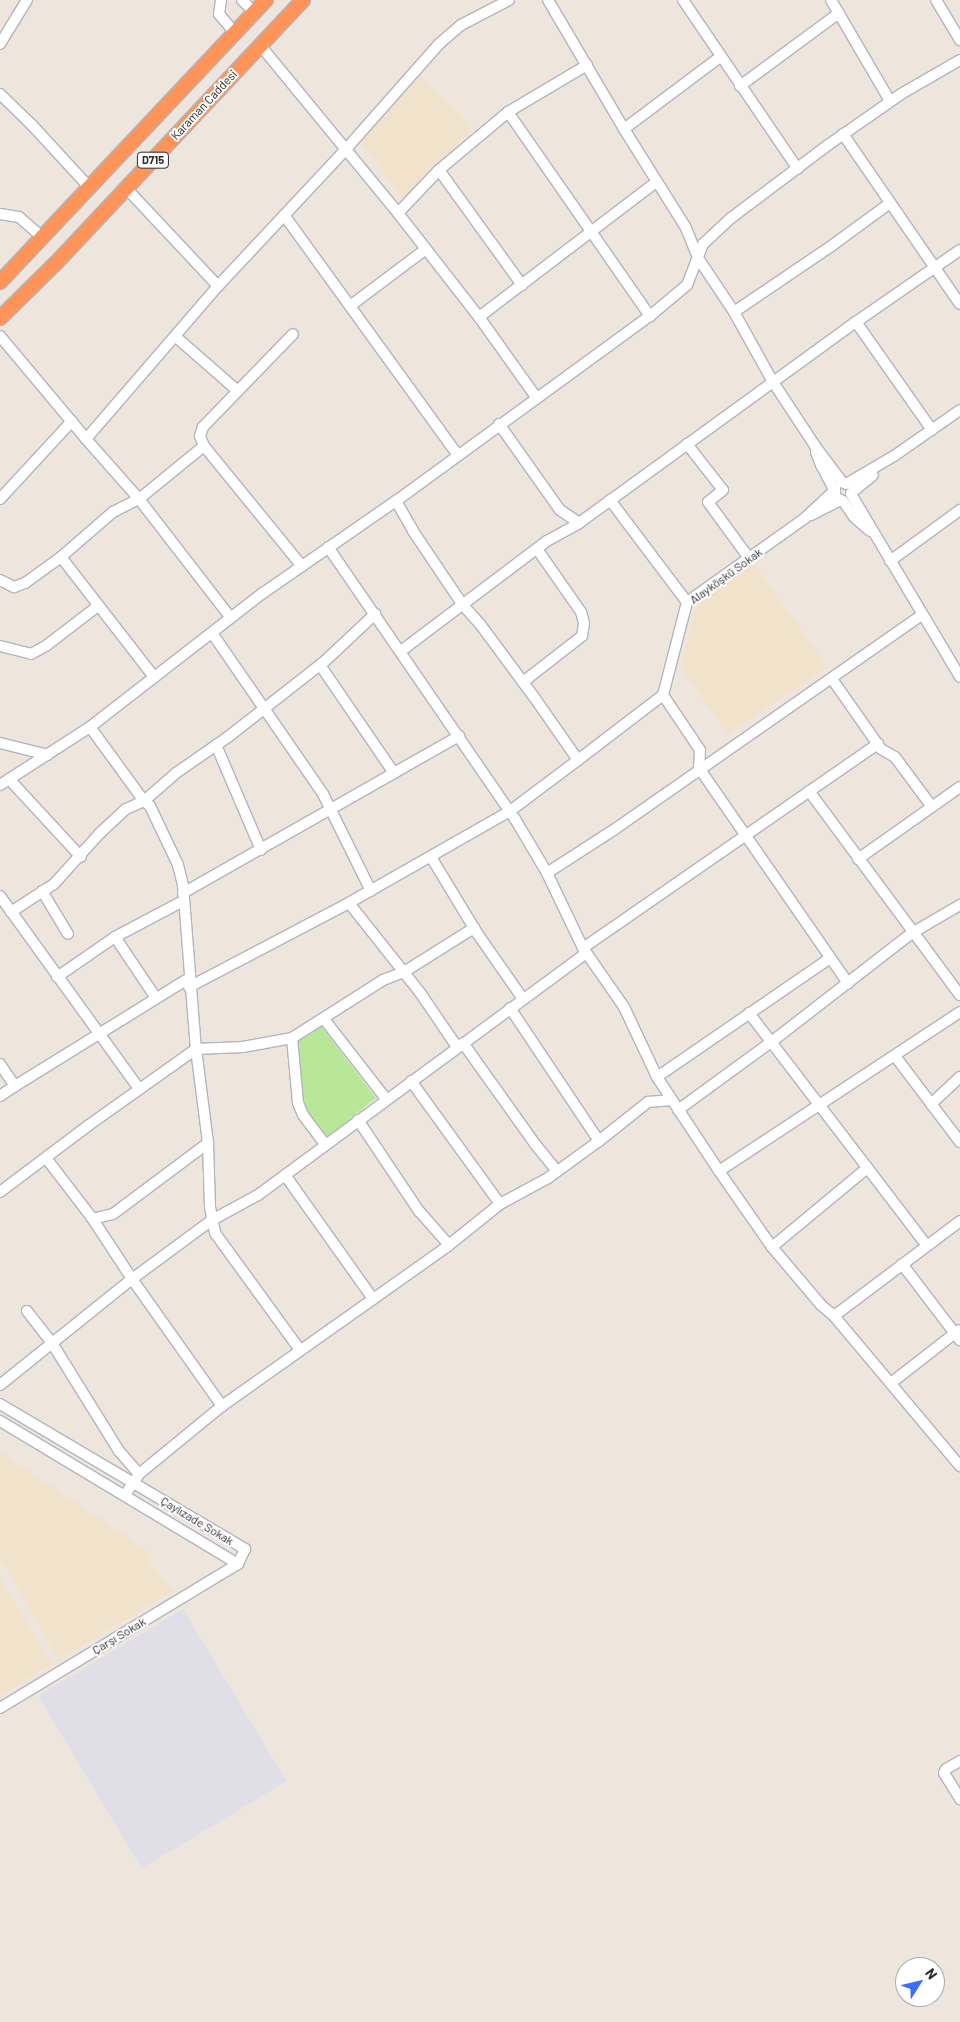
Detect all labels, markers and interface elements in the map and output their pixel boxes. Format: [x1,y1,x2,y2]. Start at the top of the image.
street label: Karaman Caddesi [168,67,240,143]
road number: D715 [137,152,169,168]
street label: Alayköşkü Sokak [687,545,765,607]
street label: Çaylızade Sokak [158,1494,236,1548]
street label: Çarşı Sokak [90,1614,148,1658]
north arrow [895,1957,945,2007]
text: N [922,1965,941,1982]

